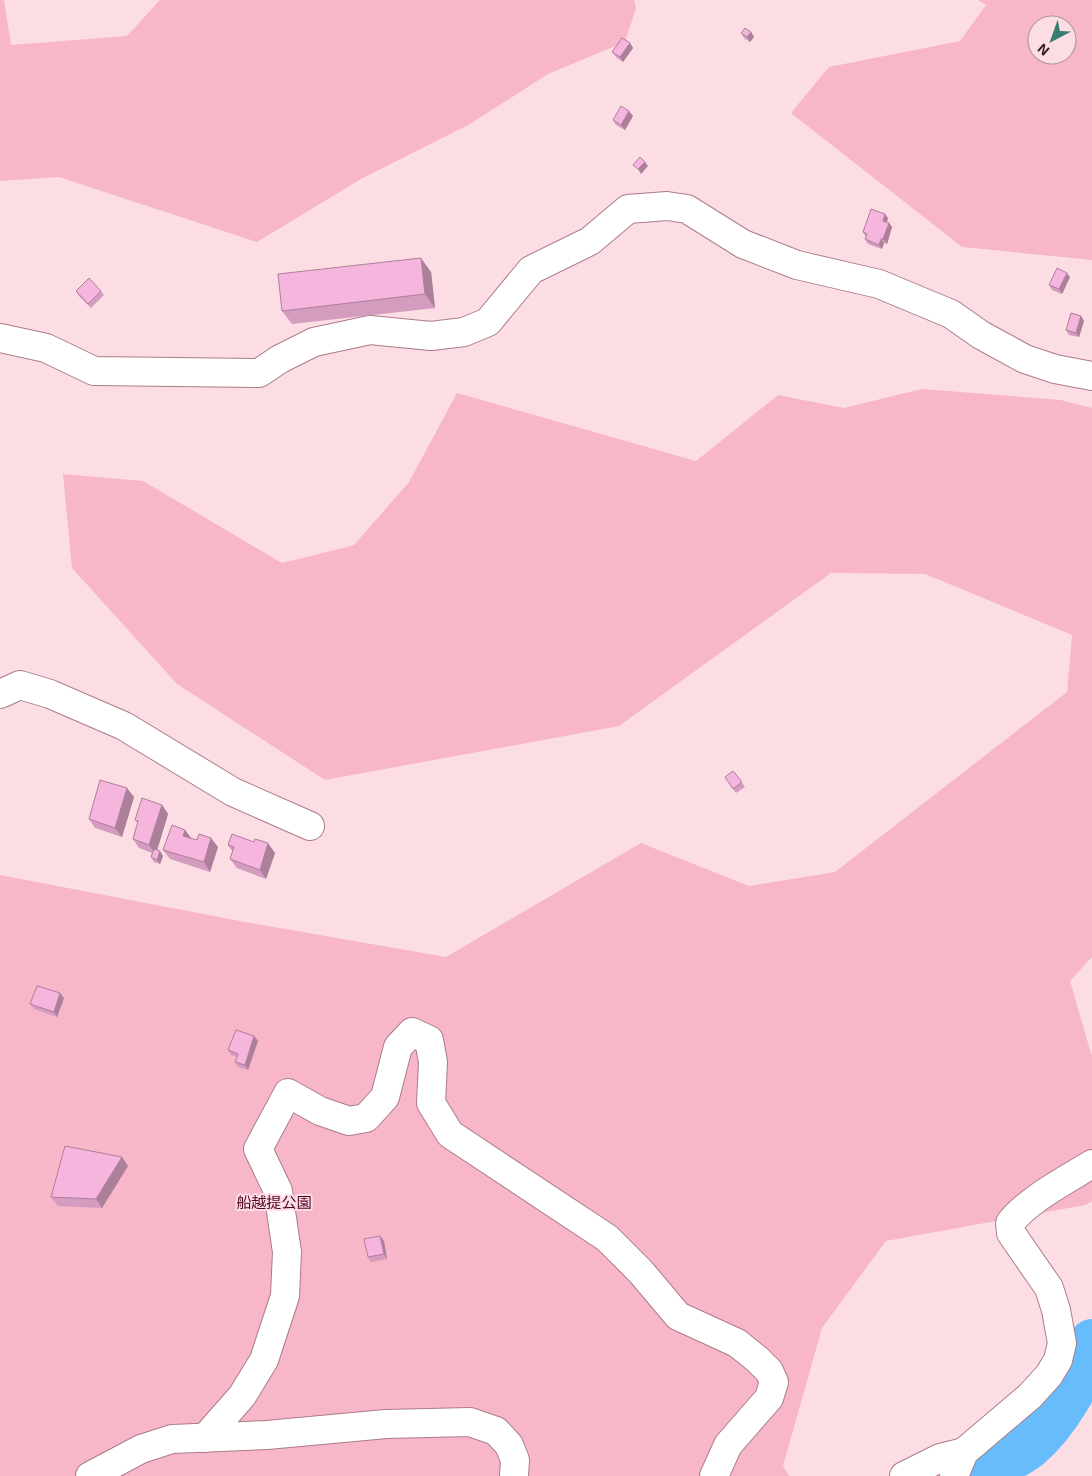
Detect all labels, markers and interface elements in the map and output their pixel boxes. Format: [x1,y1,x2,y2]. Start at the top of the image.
north arrow [1027,15,1077,65]
text: N [1034,40,1053,60]
park label: 船越提公園 [236,1193,312,1211]

